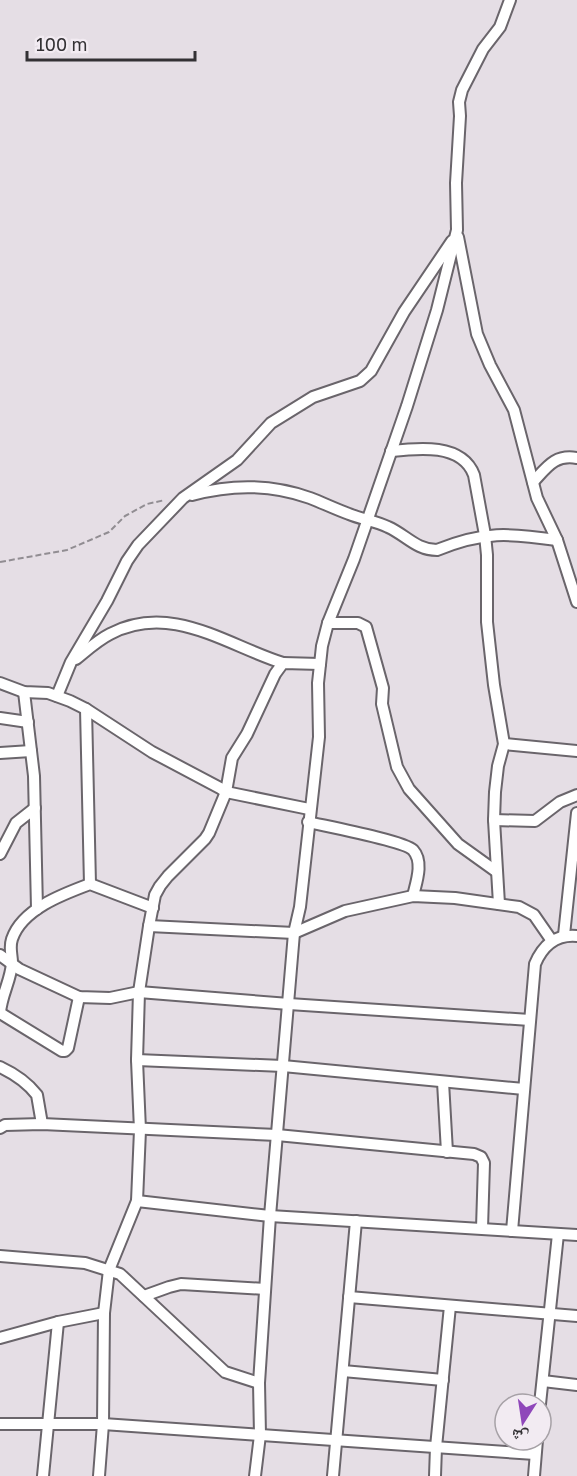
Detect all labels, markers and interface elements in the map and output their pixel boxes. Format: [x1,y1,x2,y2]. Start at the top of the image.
scale bar [27,24,195,62]
text: 100 m [36,33,87,55]
north arrow [493,1392,553,1452]
text: ش [509,1425,530,1448]

